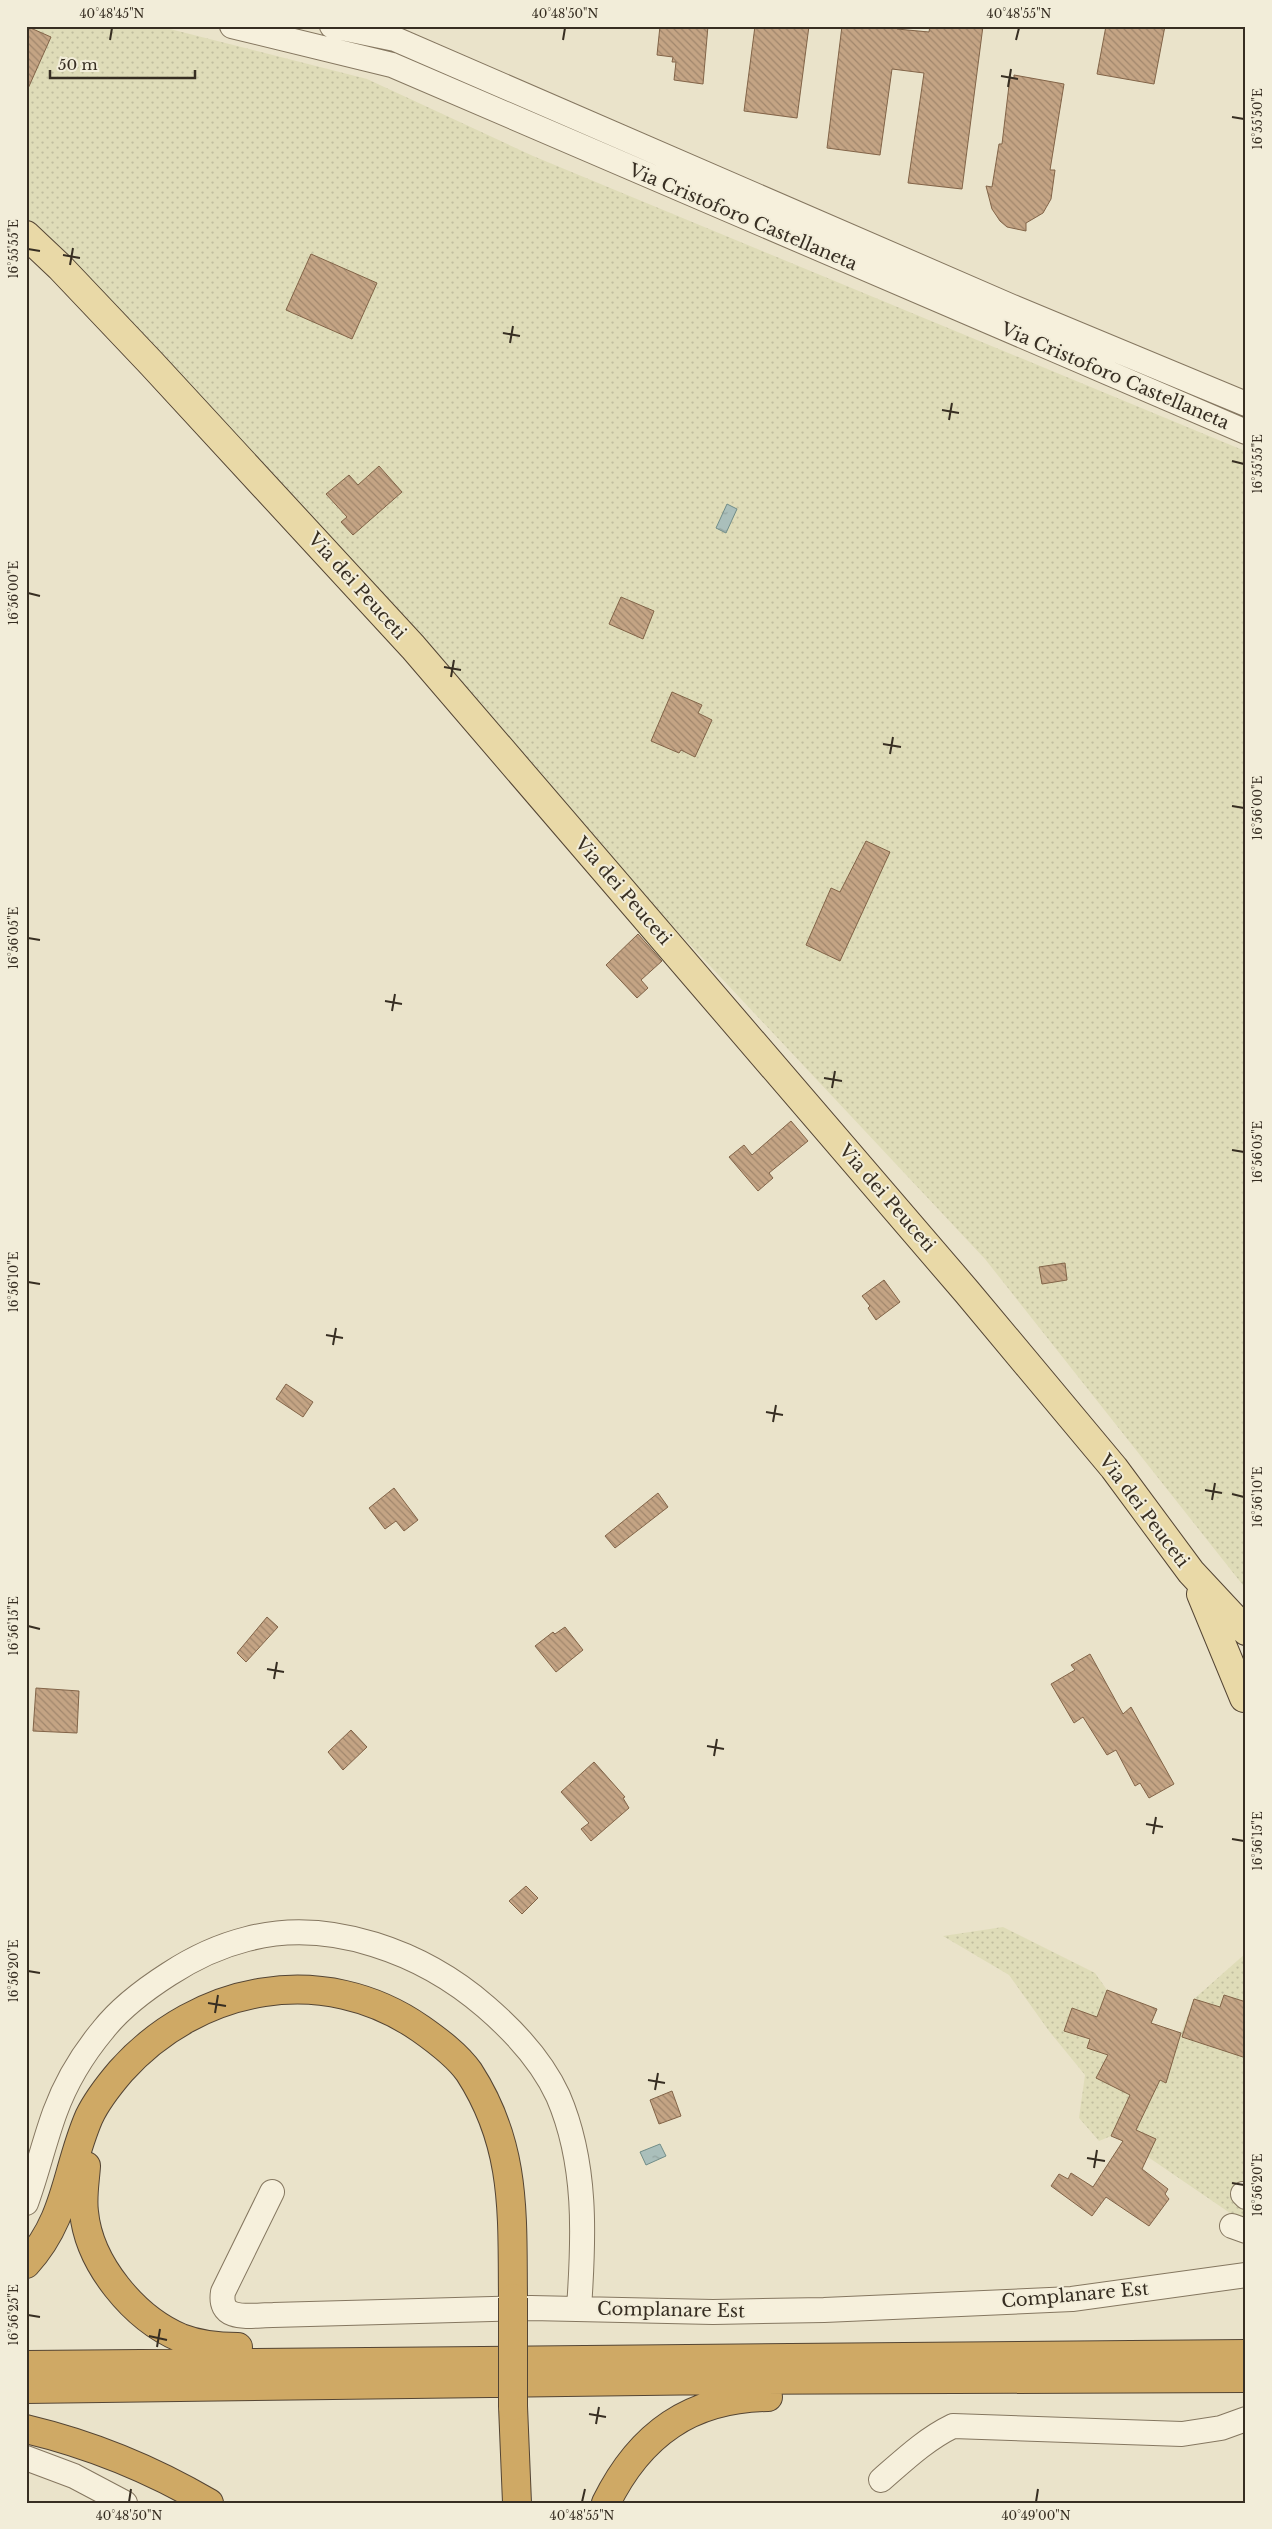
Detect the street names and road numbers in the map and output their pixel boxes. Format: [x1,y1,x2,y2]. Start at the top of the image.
street label: Via Cristoforo Castellaneta [625,158,861,275]
street label: Via Cristoforo Castellaneta [997,317,1233,434]
street label: Via dei Peuceti [303,527,411,644]
street label: Via dei Peuceti [569,832,676,950]
street label: Via dei Peuceti [833,1139,940,1257]
street label: Via dei Peuceti [1094,1449,1194,1572]
street label: Complanare Est [1000,2278,1150,2312]
street label: Complanare Est [597,2298,745,2322]

